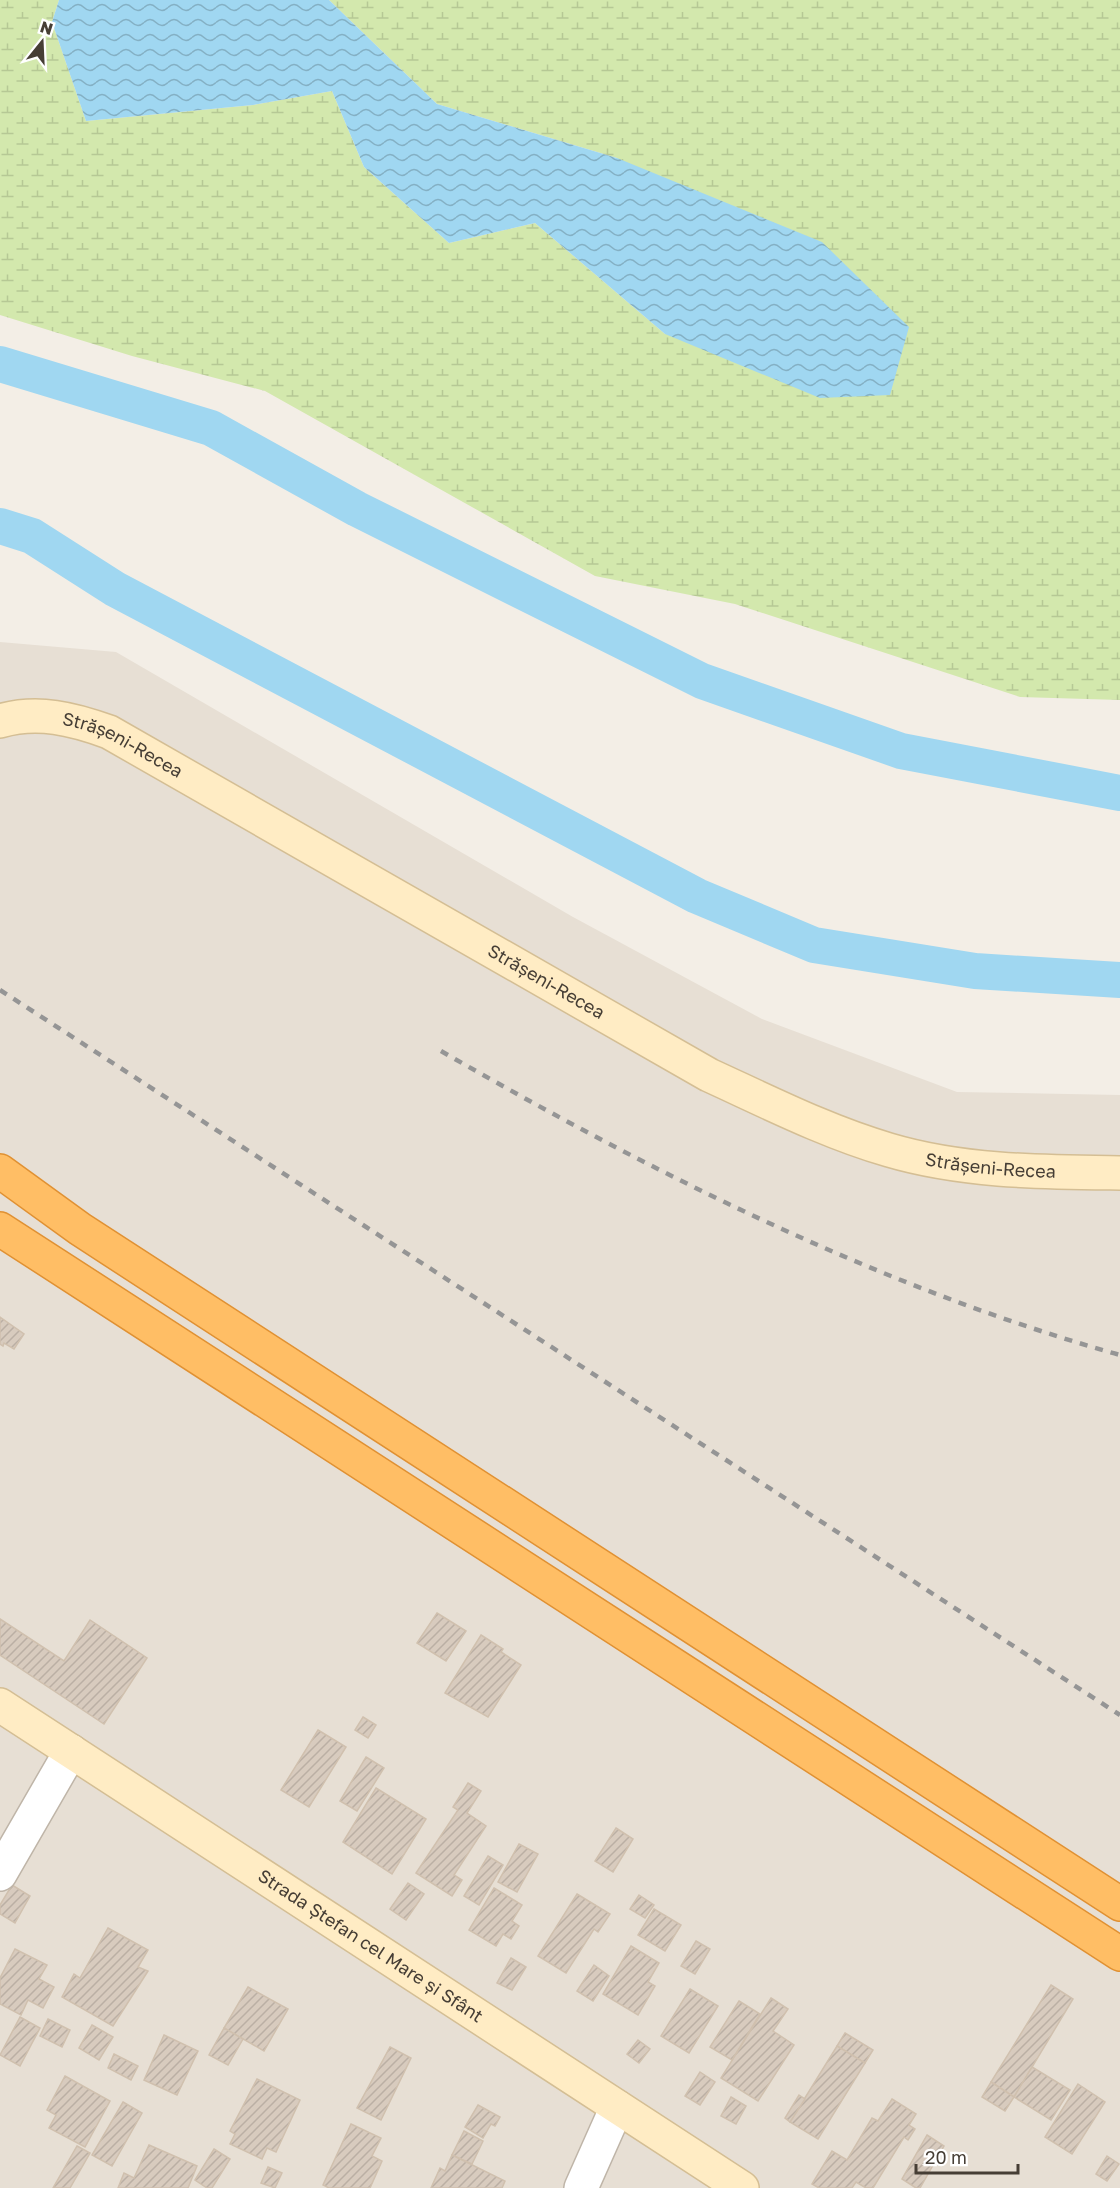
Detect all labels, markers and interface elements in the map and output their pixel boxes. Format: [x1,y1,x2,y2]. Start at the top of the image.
north arrow [12,12,72,72]
text: N [38,16,56,39]
street label: Strășeni-Recea [61,707,187,782]
street label: Strășeni-Recea [484,939,609,1023]
street label: Strășeni-Recea [924,1147,1056,1182]
street label: Strada Ștefan cel Mare și Sfânt [254,1864,488,2027]
scale bar [916,2137,1018,2175]
text: 20 m [925,2146,967,2168]

